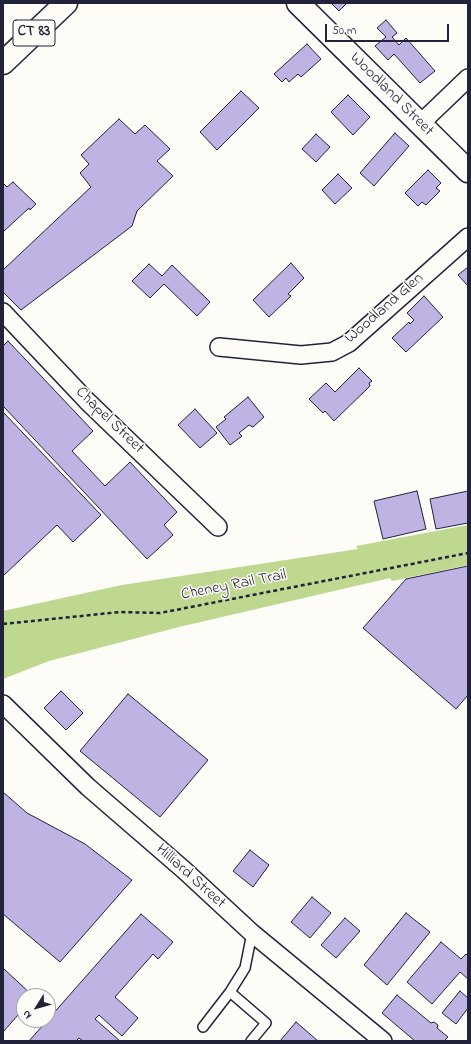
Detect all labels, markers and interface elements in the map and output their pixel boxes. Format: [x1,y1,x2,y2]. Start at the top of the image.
scale bar [327,16,451,42]
road number: CT 83 [13,20,55,46]
text: 50 m [332,22,356,40]
street label: Woodland Street [345,49,437,141]
street label: Woodland Glen [342,270,428,348]
street label: Chapel Street [71,384,147,458]
street label: Cheney Rail Trail [180,566,288,606]
street label: Hilliard Street [151,841,229,913]
north arrow [16,988,56,1028]
text: N [19,1007,36,1022]

